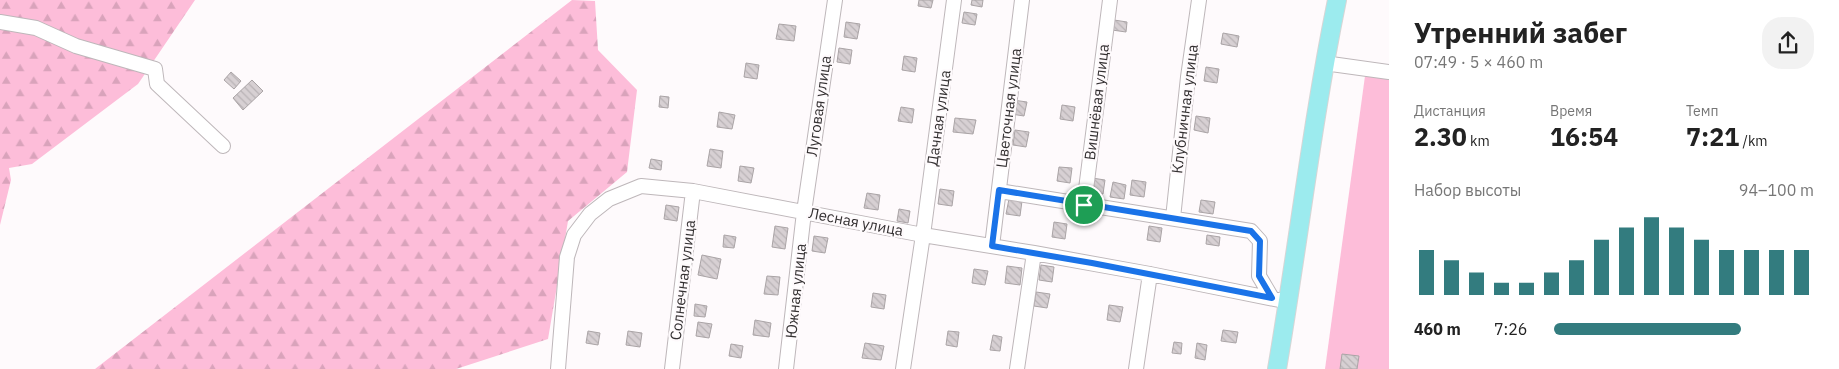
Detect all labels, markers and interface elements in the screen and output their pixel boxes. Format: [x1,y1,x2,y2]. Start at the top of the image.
text: Утренний забег [1414,14,1627,51]
button: share [1762,17,1814,69]
street label: Вишнёвая улица [1080,43,1113,161]
street label: Клубничная улица [1167,43,1202,175]
street label: Цветочная улица [992,47,1025,169]
text: 07:49 · 5 × 460 m [1414,52,1543,72]
street label: Луговая улица [802,54,835,158]
street label: Дачная улица [922,69,955,167]
text: Дистанция [1414,102,1486,120]
text: Время [1550,102,1592,120]
text: Темп [1686,102,1719,120]
text: 2.30 [1414,120,1467,153]
text: 16:54 [1550,120,1618,153]
text: 7:21 [1686,120,1739,153]
text: km [1467,132,1490,150]
text: /km [1739,132,1768,150]
text: Набор высоты [1414,180,1521,200]
text: 94–100 m [1739,180,1814,200]
pin [1063,184,1105,226]
icon: arrive [1070,191,1098,219]
street label: Лесная улица [807,203,905,240]
street label: Солнечная улица [666,219,699,341]
street label: Южная улица [781,242,810,340]
text: 460 m [1414,319,1461,339]
text: 7:26 [1494,319,1527,339]

